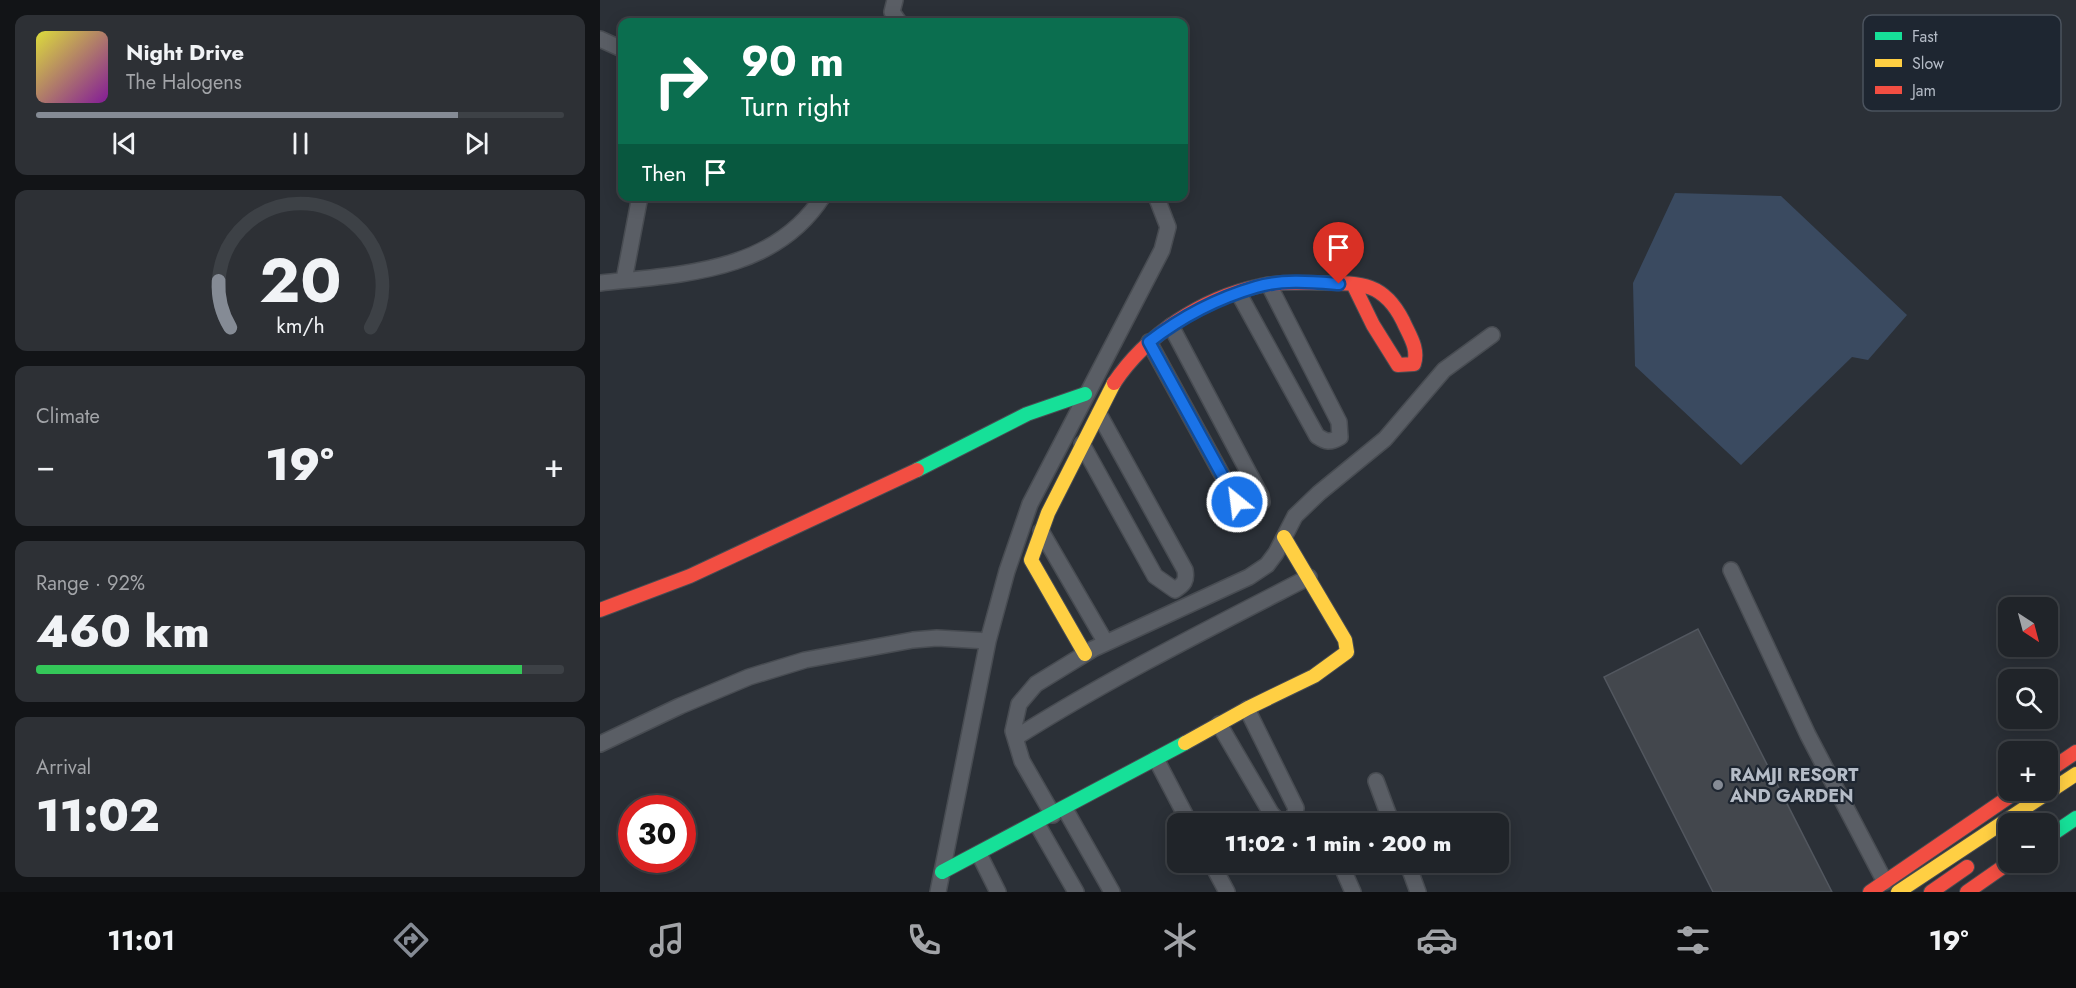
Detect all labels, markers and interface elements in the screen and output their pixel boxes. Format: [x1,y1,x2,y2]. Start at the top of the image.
legend [1863,15,2061,111]
text: Fast [1912,25,1938,48]
text: 90 m [741,31,844,92]
text: Night Drive [126,36,244,68]
icon: right [642,42,720,120]
text: Slow [1912,52,1944,75]
text: The Halogens [126,68,242,97]
text: Jam [1910,79,1936,102]
text: Turn right [741,87,849,126]
icon: previous [108,127,141,160]
icon: pause [284,127,317,160]
icon: next [460,127,493,160]
icon: arrive [699,156,732,189]
text: Then [642,157,687,189]
pin [1313,222,1364,284]
icon: arrive [1322,231,1355,264]
text: 20 [259,235,341,325]
text: km/h [276,310,324,341]
text: Climate [36,402,100,431]
text: 19° [265,432,334,497]
text: − [36,442,55,489]
text: + [544,442,564,489]
position arrow [1205,470,1269,534]
text: Range · 92% [36,569,145,598]
north arrow [1998,597,2058,657]
map controls [1998,597,2058,873]
text: 460 km [36,599,210,664]
button: search [1998,669,2058,729]
button: + [1998,741,2058,801]
text: Arrival [36,753,91,782]
place label: RAMJI RESORT AND GARDEN [1729,762,1859,809]
marker: RAMJI RESORT AND GARDEN [1711,778,1725,792]
text: 11:02 [36,783,160,848]
speed limit sign: 30 [618,795,696,873]
button: − [1998,813,2058,873]
text: 11:02 · 1 min · 200 m [1225,827,1451,859]
icon: directions [390,919,432,961]
icon: music [646,919,688,961]
icon: phone [903,919,945,961]
icon: climate [1159,919,1201,961]
icon: car [1416,919,1458,961]
icon: filters [1672,919,1714,961]
text: 11:01 [107,921,175,960]
text: 19° [1929,921,1969,960]

